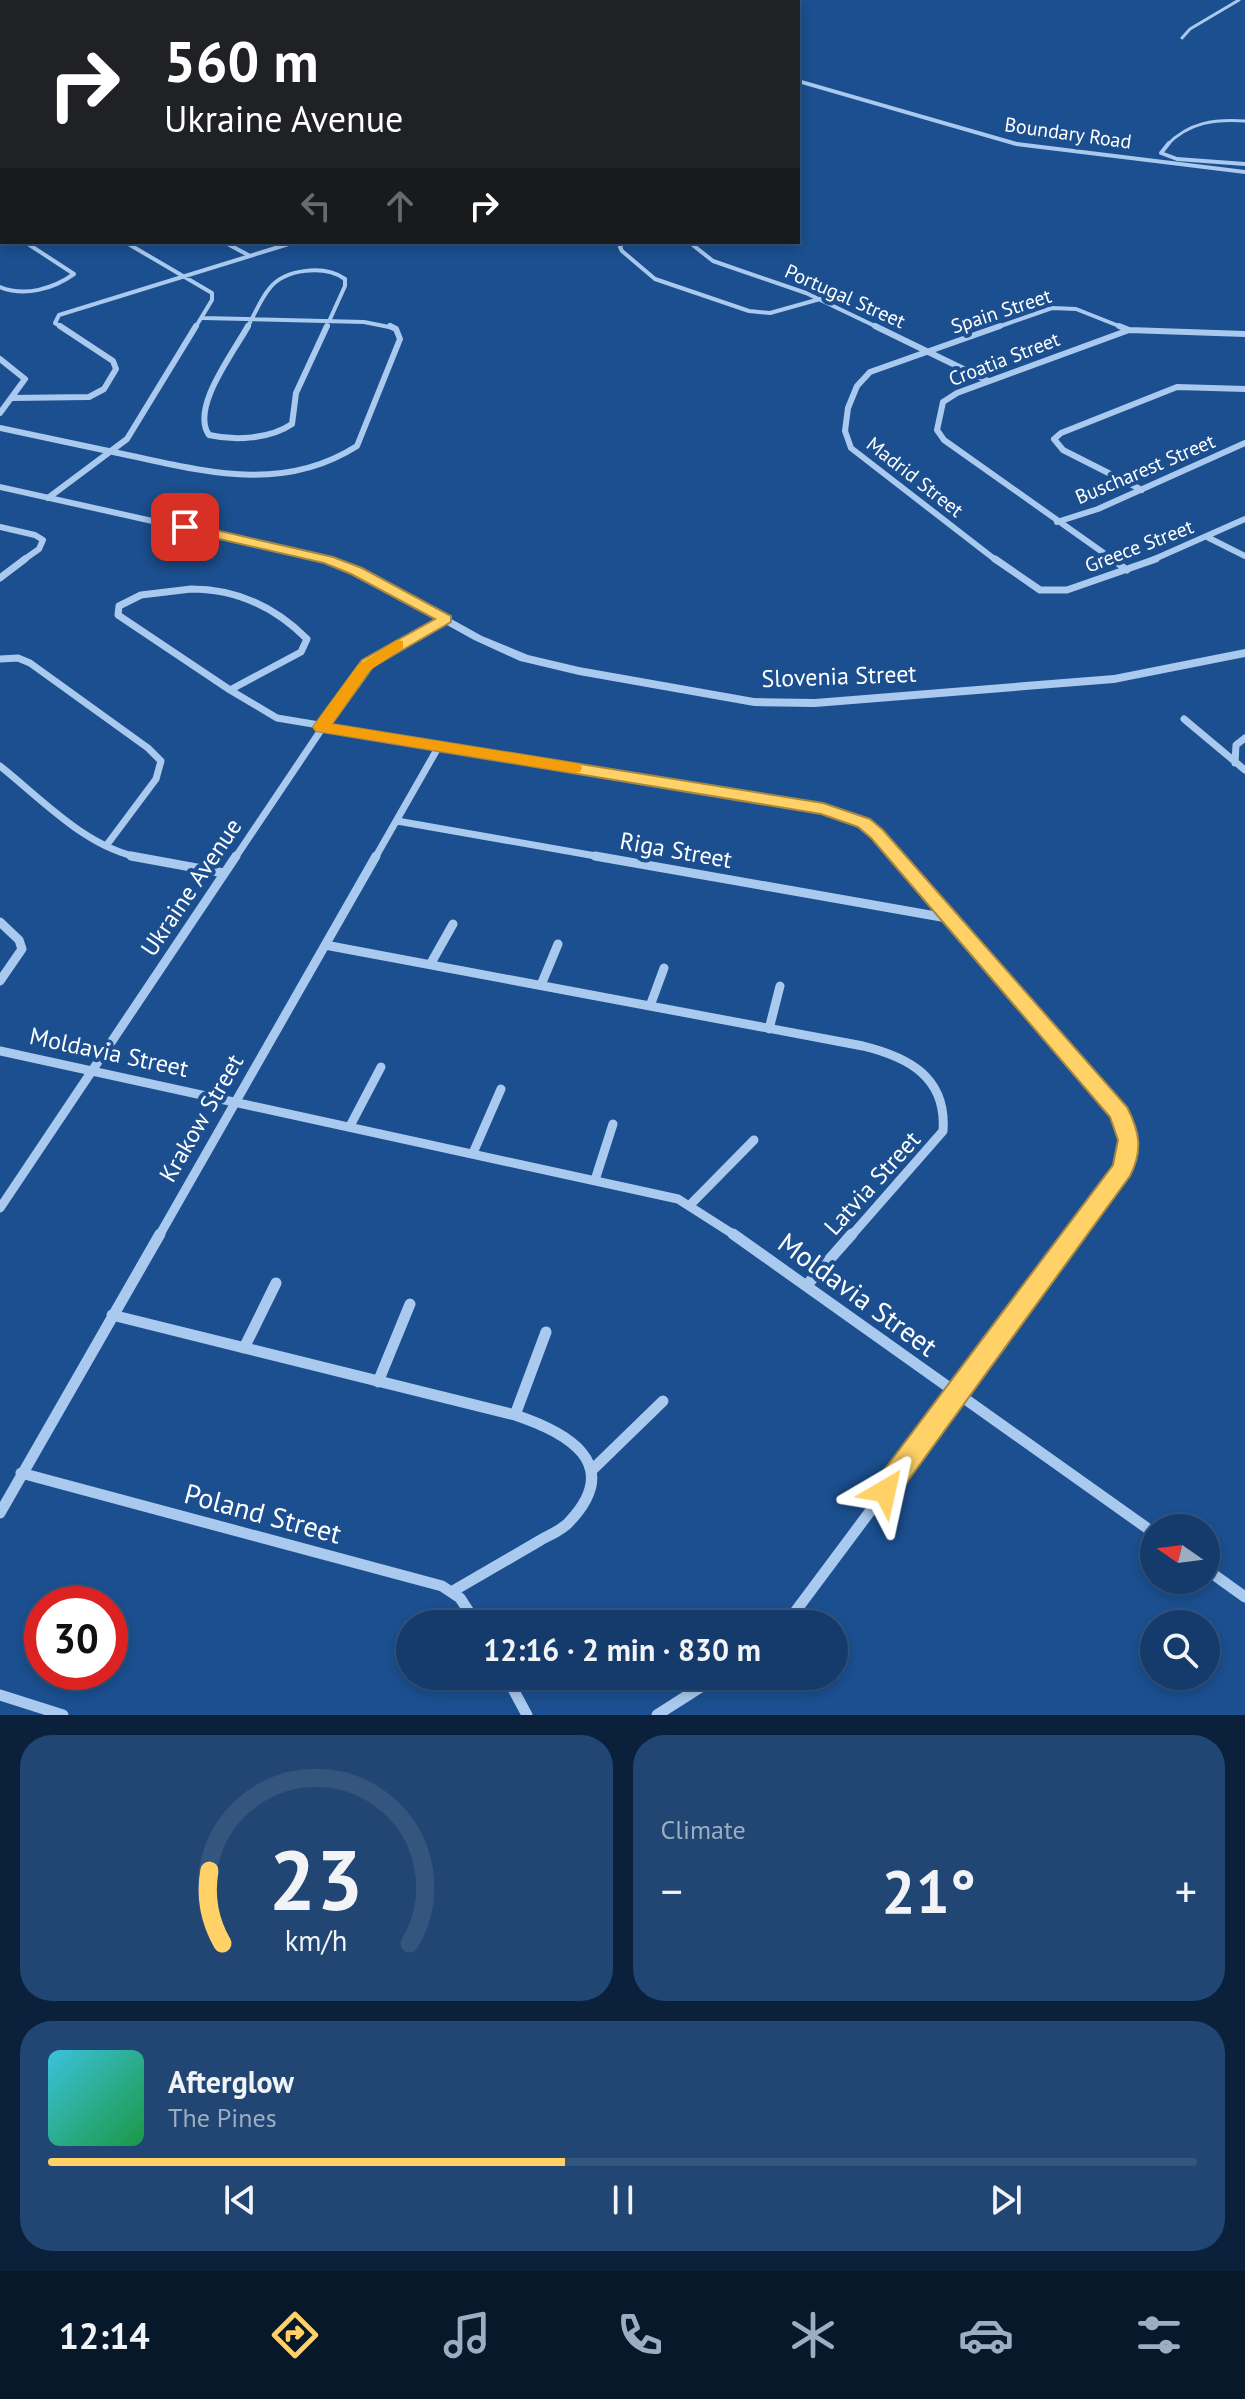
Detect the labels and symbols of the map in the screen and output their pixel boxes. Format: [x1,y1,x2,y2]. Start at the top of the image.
street label: Boundary Road [1003,111,1133,155]
street label: Portugal Street [781,258,909,334]
street label: Spain Street [947,282,1055,339]
street label: Croatia Street [945,326,1063,392]
street label: Buscharest Street [1071,428,1219,510]
street label: Madrid Street [861,431,969,523]
pin [151,493,219,561]
street label: Greece Street [1081,513,1197,579]
street label: Slovenia Street [761,658,917,694]
street label: Ukraine Avenue [134,812,248,962]
street label: Riga Street [618,825,734,875]
street label: Moldavia Street [27,1020,191,1084]
street label: Krakow Street [152,1048,250,1188]
street label: Latvia Street [817,1124,927,1242]
street label: Moldavia Street [771,1224,945,1365]
position arrow [843,1449,927,1533]
street label: Poland Street [180,1474,346,1552]
north arrow [1140,1514,1220,1594]
speed limit sign: 30 [24,1586,128,1690]

